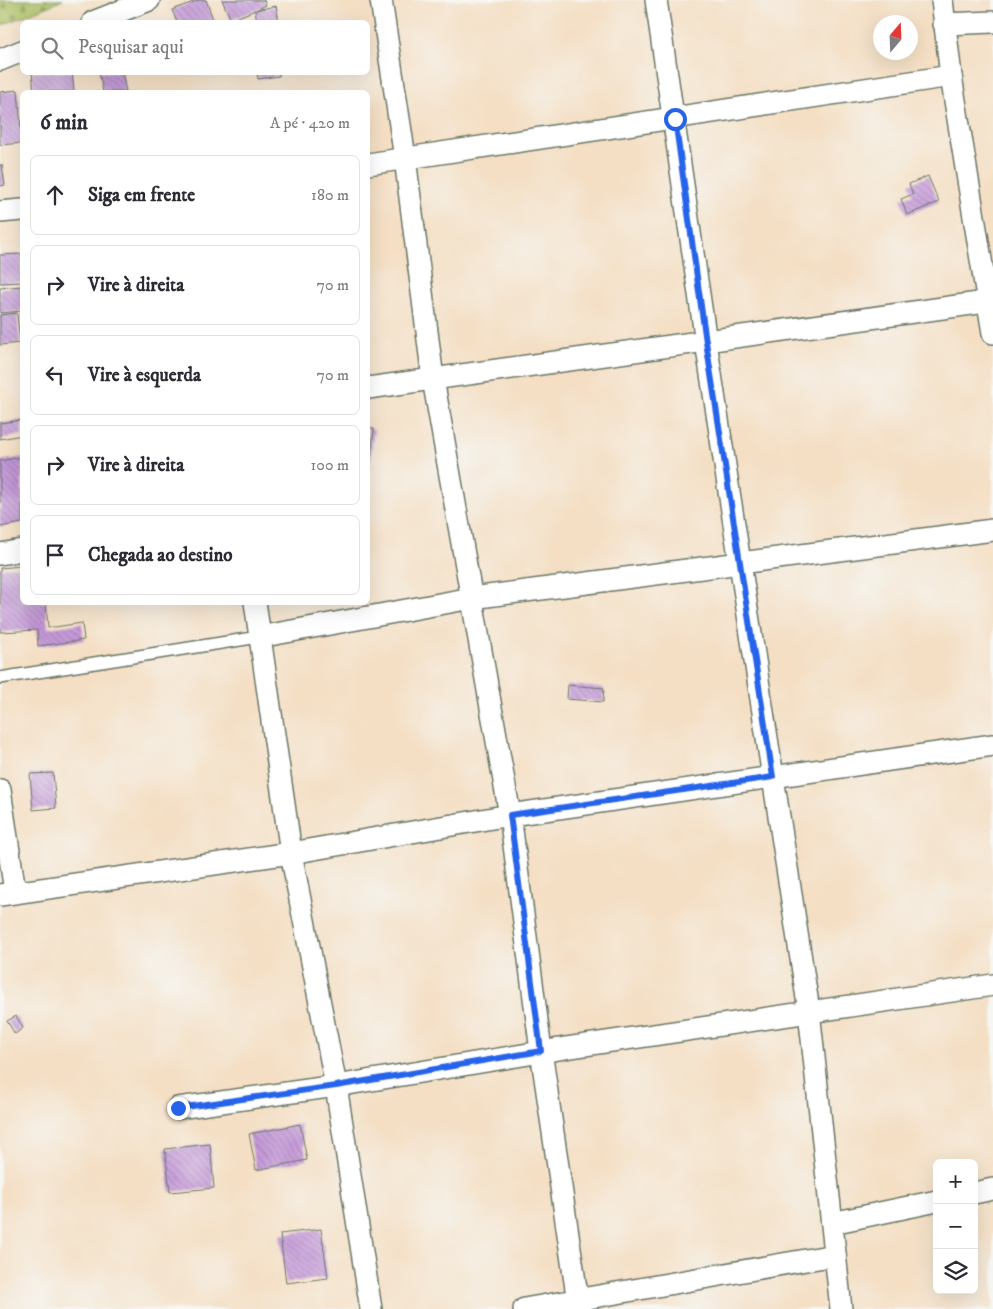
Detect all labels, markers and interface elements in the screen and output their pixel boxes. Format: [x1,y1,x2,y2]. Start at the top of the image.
north arrow [873,15,918,60]
search box [20,20,370,75]
icon: search [38,34,66,62]
text: Pesquisar aqui [78,36,184,59]
route start [664,108,687,131]
text: 6 min [40,110,88,136]
text: A pé · 420 m [270,113,350,133]
icon: ahead [41,181,69,209]
text: Siga em frente [88,184,195,207]
text: 180 m [311,185,349,205]
icon: right [41,271,69,299]
text: Vire à direita [88,274,184,297]
text: 70 m [317,275,349,295]
icon: left [41,361,69,389]
text: Vire à esquerda [88,364,201,387]
text: 70 m [317,365,349,385]
icon: right [41,451,69,479]
text: Vire à direita [88,454,184,477]
text: 100 m [311,455,349,475]
icon: arrive [41,541,69,569]
text: Chegada ao destino [88,544,233,567]
route end [167,1097,190,1120]
map controls [933,1159,978,1294]
button: + [933,1159,978,1204]
button: − [933,1204,978,1249]
button: layers [933,1249,978,1294]

